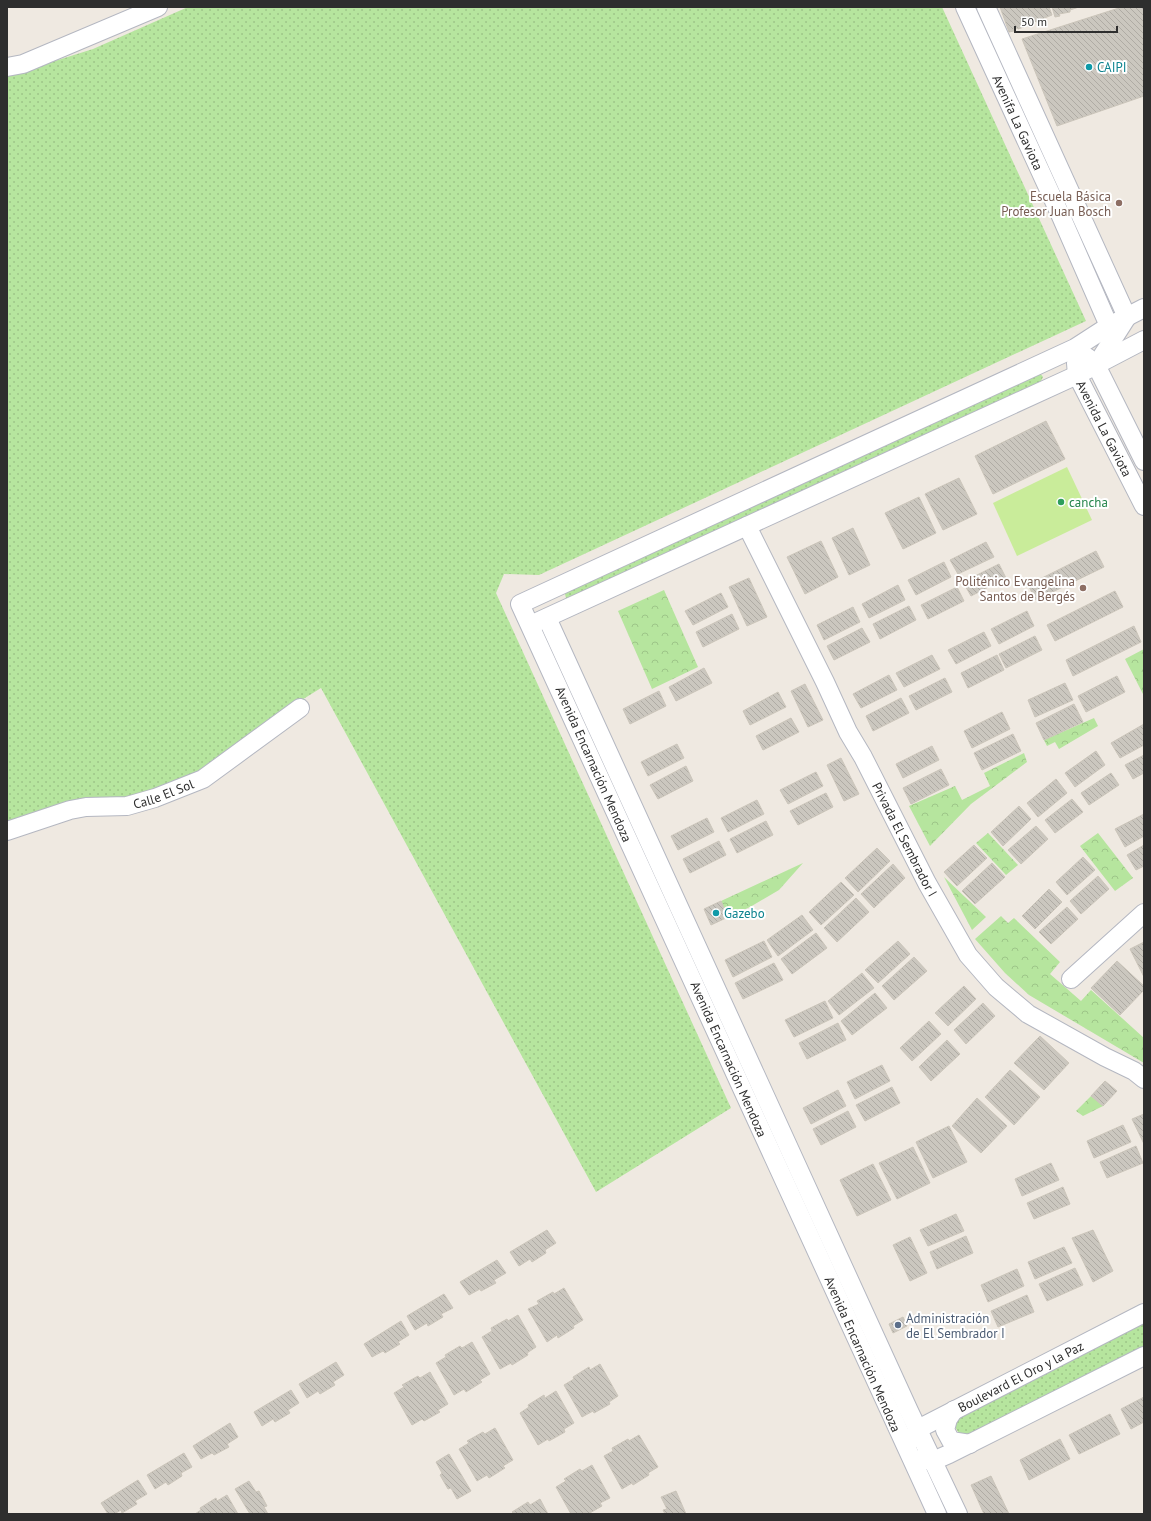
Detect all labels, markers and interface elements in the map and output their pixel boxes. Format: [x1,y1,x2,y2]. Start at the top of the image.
scale bar [1015,8,1117,34]
text: 50 m [1021,14,1047,29]
place label: CAIPI [1097,59,1127,76]
marker: CAIPI [1084,62,1094,72]
street label: Avenifa La Gaviota [988,72,1047,173]
place label: Escuela Básica Profesor Juan Bosch [1001,188,1111,220]
marker: Escuela Básica Profesor Juan Bosch [1114,198,1124,208]
street label: Avenida La Gaviota [1072,378,1136,480]
place label: cancha [1069,494,1108,511]
marker: cancha [1056,497,1066,507]
place label: Politénico Evangelina Santos de Bergés [955,573,1075,605]
marker: Politénico Evangelina Santos de Bergés [1078,583,1088,593]
street label: Avenida Encarnación Mendoza [551,684,636,845]
street label: Calle El Sol [131,775,196,813]
street label: Privada El Sembrador I [868,779,941,900]
place label: Gazebo [724,905,765,922]
marker: Gazebo [711,908,721,918]
street label: Avenida Encarnación Mendoza [686,979,771,1140]
street label: Avenida Encarnación Mendoza [820,1274,905,1435]
place label: Administración de El Sembrador I [906,1310,1005,1342]
marker: Administración de El Sembrador I [893,1320,903,1330]
street label: Boulevard El Oro y la Paz [955,1337,1087,1416]

